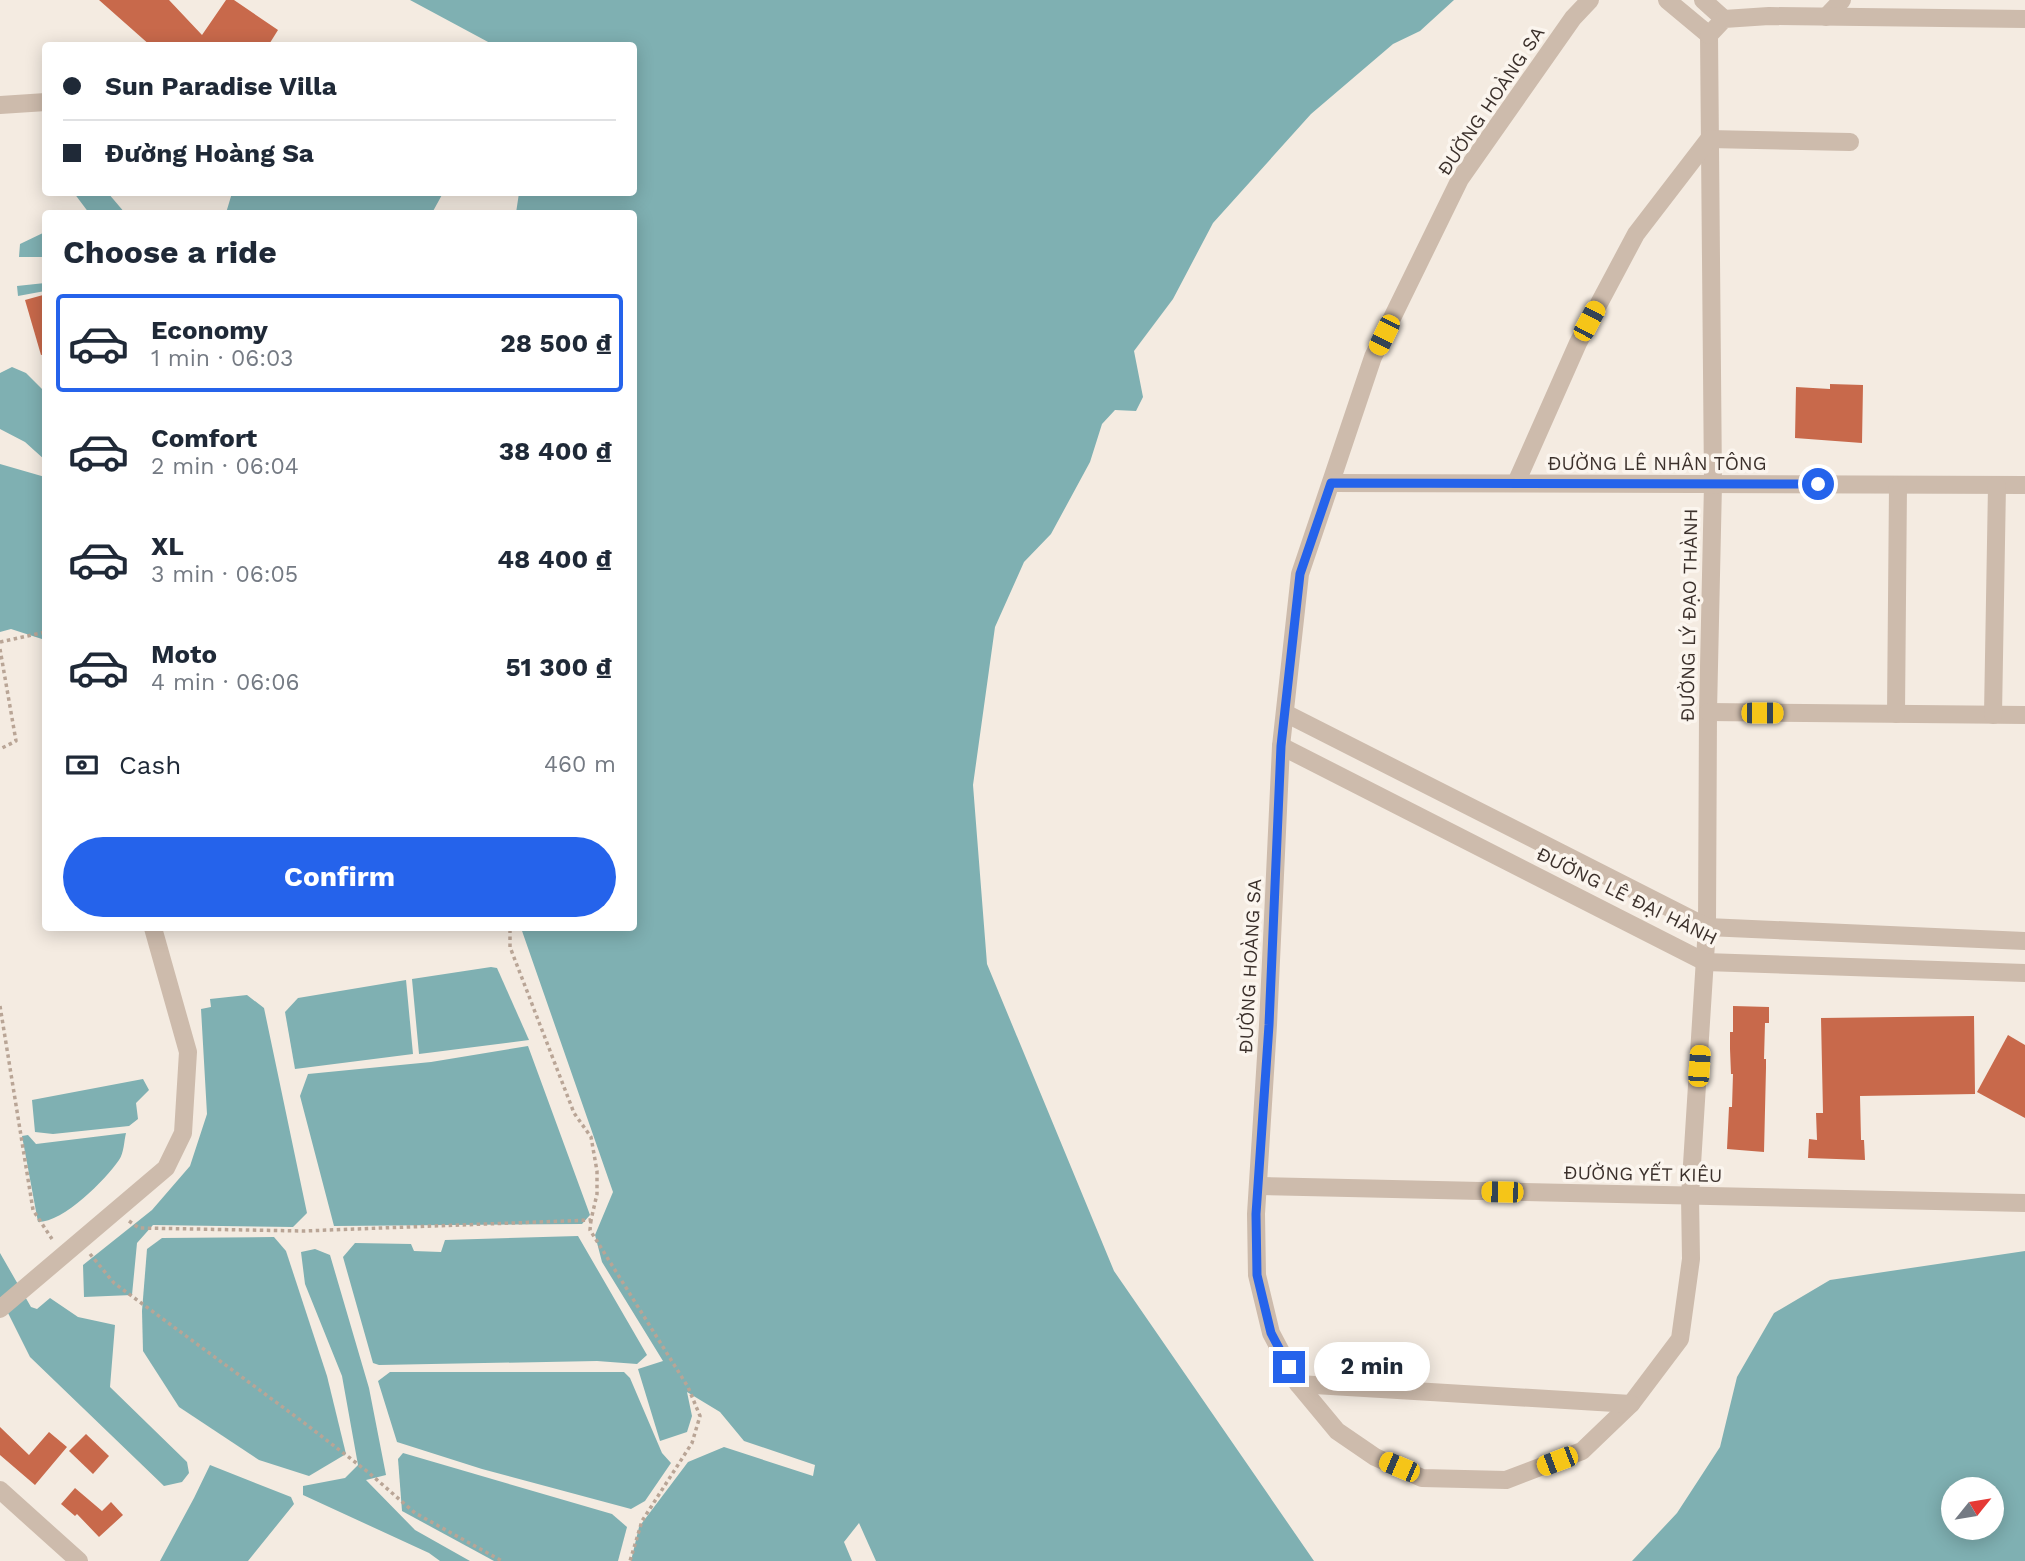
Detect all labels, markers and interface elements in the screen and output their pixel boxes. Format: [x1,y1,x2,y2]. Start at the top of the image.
street label: ĐƯỜNG HOÀNG SA [1433,22,1550,180]
text: Sun Paradise Villa [105,71,337,101]
text: Đường Hoàng Sa [105,138,314,168]
text: Choose a ride [63,233,277,271]
car [1570,298,1609,344]
icon: car [67,312,130,375]
car [1366,312,1403,358]
text: Economy [151,315,268,345]
text: 28 500 ₫ [500,328,612,358]
text: 1 min · 06:03 [151,345,293,372]
icon: car [67,420,130,483]
text: Comfort [151,423,257,453]
text: 38 400 ₫ [499,436,612,466]
street label: ĐƯỜNG LÊ NHÂN TÔNG [1547,452,1767,475]
text: 2 min · 06:04 [151,453,299,480]
route start [1802,468,1834,500]
street label: ĐƯỜNG LÝ ĐẠO THÀNH [1676,508,1702,722]
icon: car [67,528,130,591]
text: XL [151,531,184,561]
text: 48 400 ₫ [497,544,612,574]
text: 3 min · 06:05 [151,561,298,588]
icon: car [67,636,130,699]
text: Moto [151,639,217,669]
text: 51 300 ₫ [505,652,612,682]
text: 4 min · 06:06 [151,669,299,696]
car [1742,703,1784,724]
icon: cash [63,746,101,784]
text: Cash [119,750,181,780]
text: 460 m [544,751,616,778]
button: Confirm [63,837,616,917]
street label: ĐƯỜNG LÊ ĐẠI HÀNH [1533,842,1721,950]
street label: ĐƯỜNG HOÀNG SA [1234,878,1266,1054]
car [1688,1044,1711,1088]
street label: ĐƯỜNG YẾT KIÊU [1563,1159,1723,1187]
car [1481,1181,1524,1203]
callout: 2 min [1314,1342,1429,1392]
route end [1273,1351,1305,1383]
text: 2 min [1341,1353,1403,1380]
car [1534,1444,1581,1478]
car [1376,1449,1423,1485]
north arrow [1941,1477,2004,1540]
map controls [1941,1477,2004,1540]

